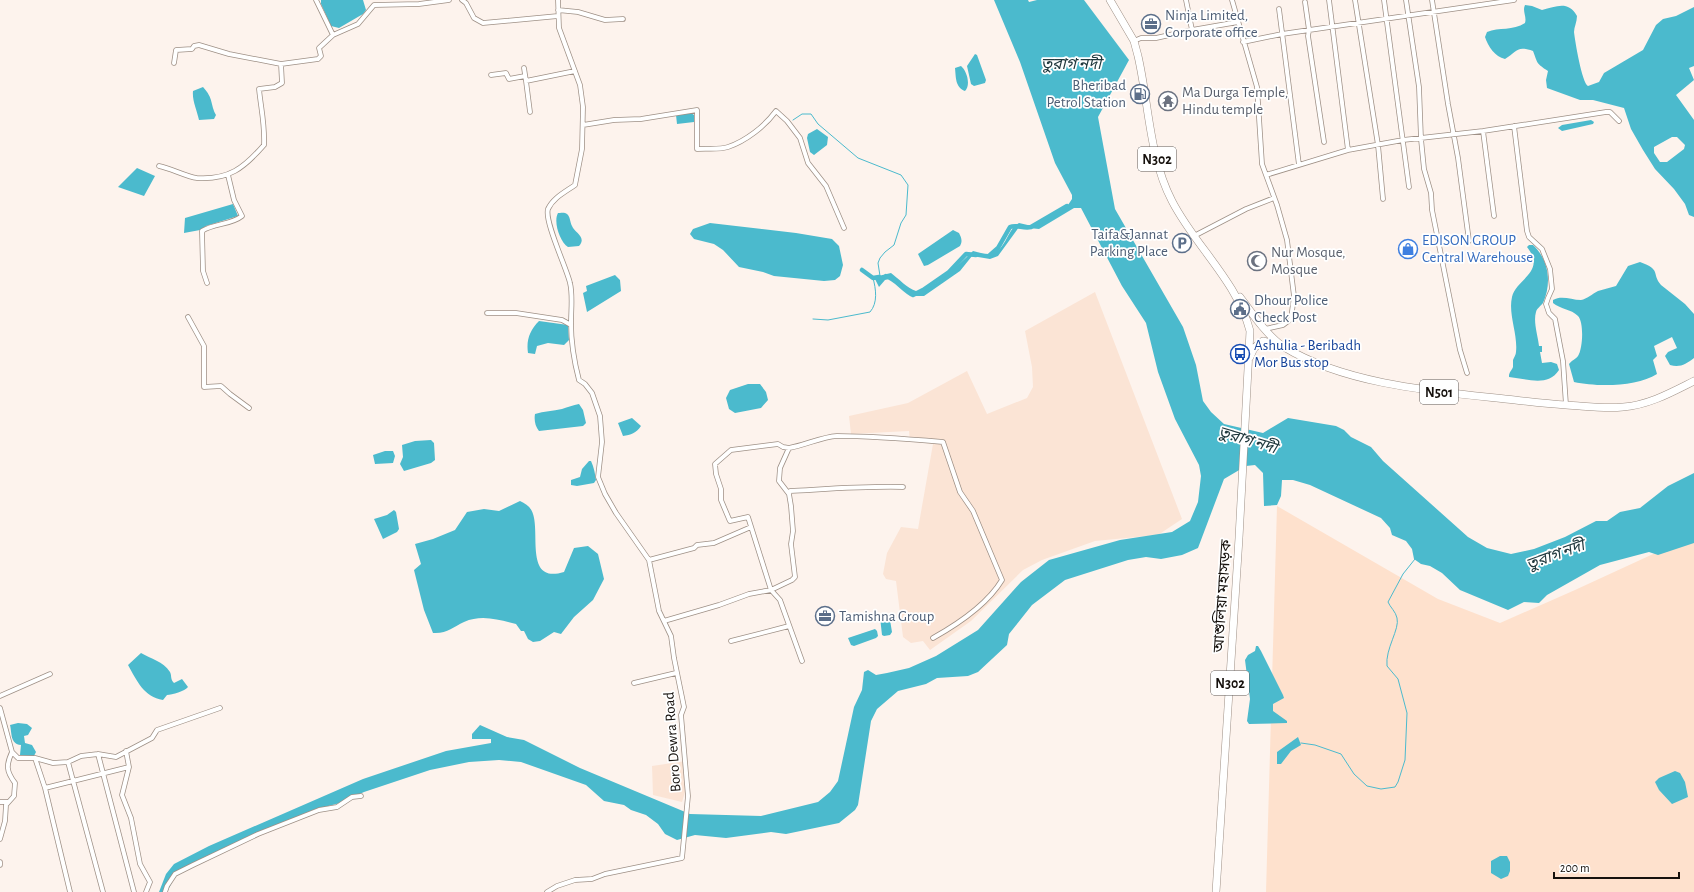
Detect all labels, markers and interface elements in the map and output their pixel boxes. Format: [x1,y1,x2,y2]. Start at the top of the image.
place label: Ninja Limited, Corporate office [1165,8,1258,40]
office icon: Ninja Limited, Corporate office [1140,13,1162,35]
water label: তুরাগ নদী [1041,54,1104,73]
place label: Bheribad Petrol Station [1047,78,1126,110]
fuel station icon: Bheribad Petrol Station [1129,83,1151,105]
place label: Ma Durga Temple, Hindu temple [1182,85,1288,117]
temple icon: Ma Durga Temple, Hindu temple [1157,90,1179,112]
road number: N302 [1138,147,1176,171]
place label: Taifa&Jannat Parking Place [1090,227,1168,259]
parking icon: Taifa&Jannat Parking Place [1171,232,1193,254]
place label: EDISON GROUP Central Warehouse [1422,233,1533,265]
shop icon: EDISON GROUP Central Warehouse [1397,238,1419,260]
place label: Nur Mosque, Mosque [1271,245,1346,277]
mosque icon: Nur Mosque, Mosque [1246,250,1268,272]
place label: Dhour Police Check Post [1254,293,1328,325]
public building icon: Dhour Police Check Post [1229,298,1251,320]
place label: Ashulia - Beribadh Mor Bus stop [1254,338,1361,370]
bus stop icon: Ashulia - Beribadh Mor Bus stop [1229,343,1251,365]
road number: N501 [1420,380,1458,404]
water label: তুরাগ নদী [1216,422,1282,458]
water label: তুরাগ নদী [1523,534,1589,574]
street label: আশুলিয়া মহাসড়ক [1210,538,1234,654]
office icon: Tamishna Group [814,605,836,627]
place label: Tamishna Group [839,609,934,624]
road number: N302 [1211,671,1249,695]
street label: Boro Dewra Road [661,691,683,793]
scale bar [1554,854,1679,880]
text: 200 m [1560,862,1590,874]

